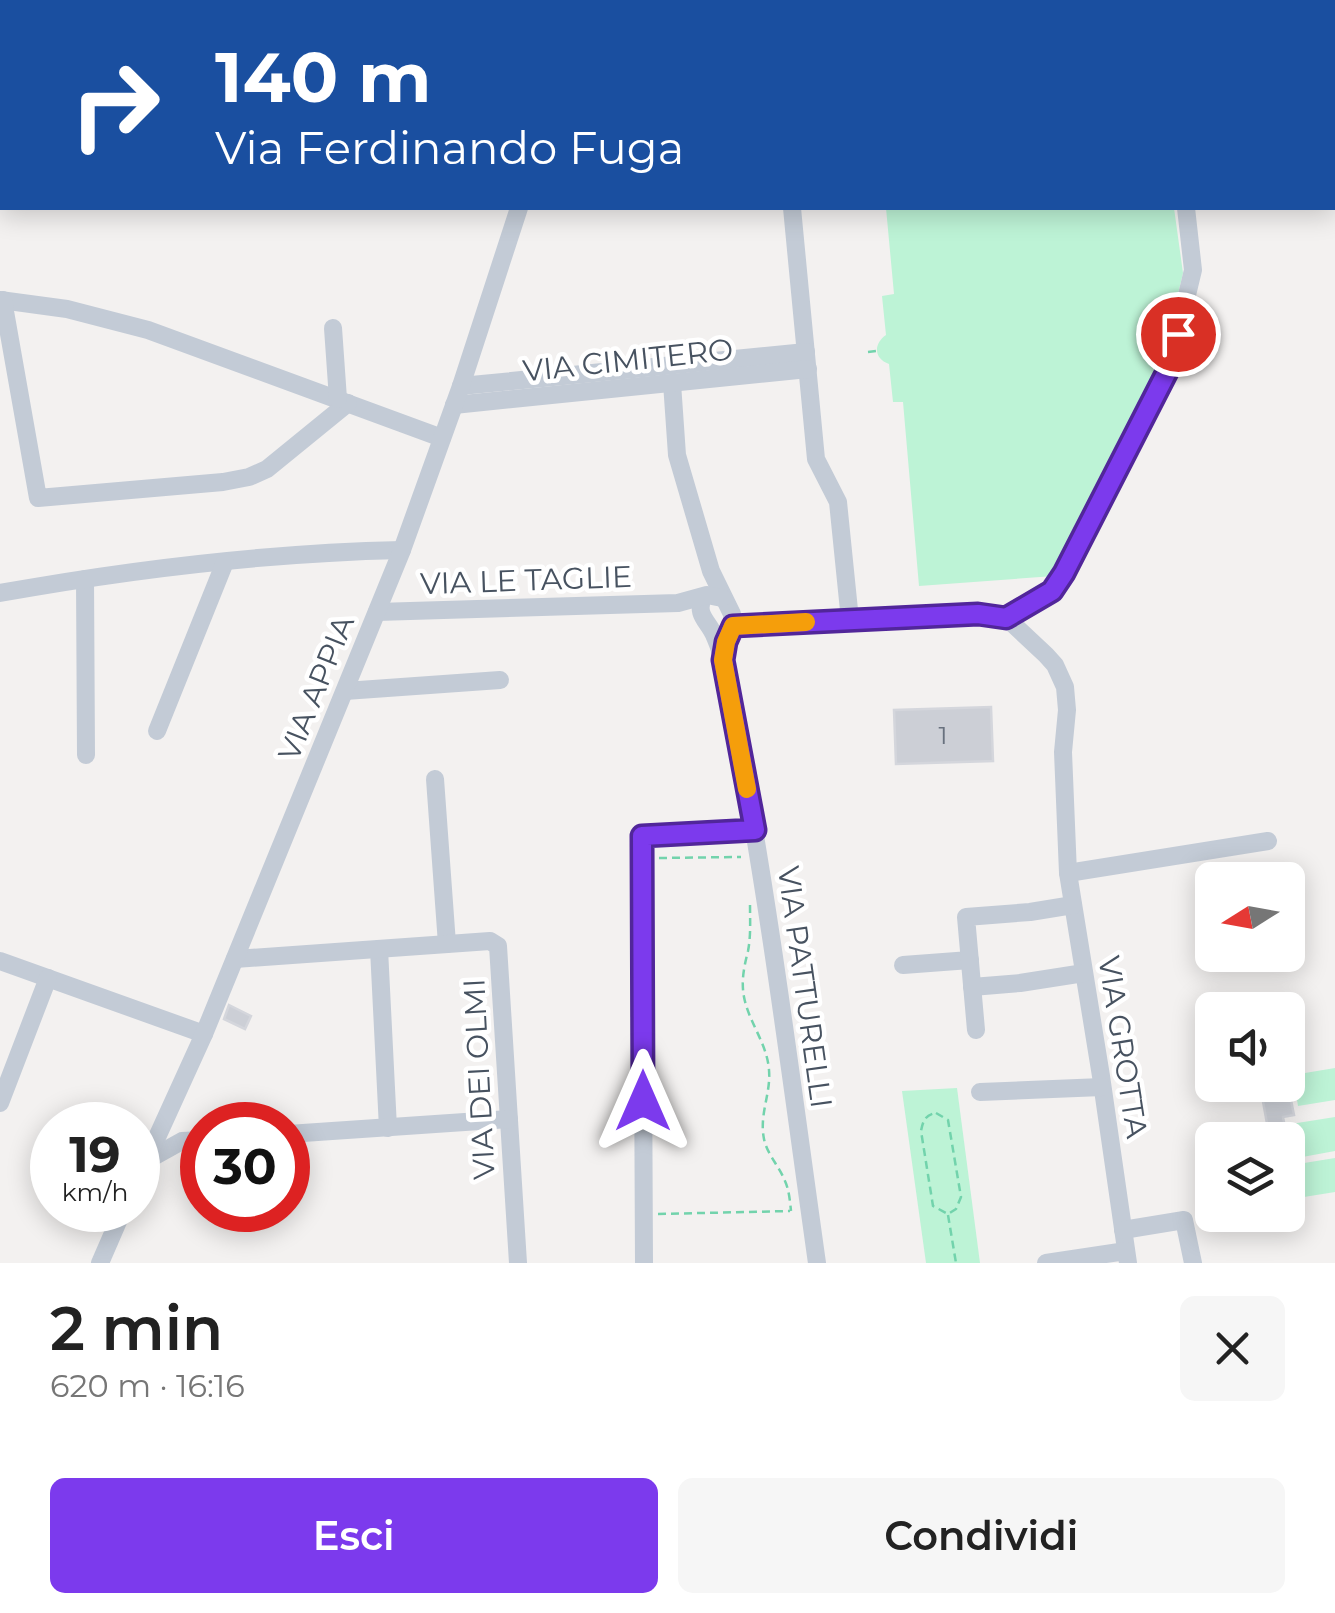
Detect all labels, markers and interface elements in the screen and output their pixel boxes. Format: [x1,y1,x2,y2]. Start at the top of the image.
text: 140 m [215,34,431,120]
icon: right [50,40,180,170]
text: Via Ferdinando Fuga [215,120,684,175]
pin [1136,292,1221,377]
icon: arrive [1151,307,1206,362]
street label: VIA CIMITERO [521,331,735,389]
street label: VIA LE TAGLIE [419,558,633,602]
street label: VIA APPIA [270,609,362,766]
house number: 1 [938,720,948,750]
north arrow [1195,862,1305,972]
map controls [1195,862,1305,1232]
street label: VIA PATTURELLI [770,864,840,1110]
street label: VIA GROTTA [1090,953,1156,1141]
street label: VIA DEI OLMI [455,978,503,1180]
button: sound [1195,992,1305,1102]
position arrow [591,1049,695,1153]
speed limit sign: 30 [180,1102,310,1232]
button: layers [1195,1122,1305,1232]
text: 19 [69,1124,121,1185]
text: km/h [62,1177,128,1207]
text: 2 min [50,1292,223,1365]
button: close [1180,1296,1285,1401]
text: 620 m · 16:16 [50,1366,245,1405]
button: Esci [50,1478,658,1593]
button: Condividi [678,1478,1285,1593]

